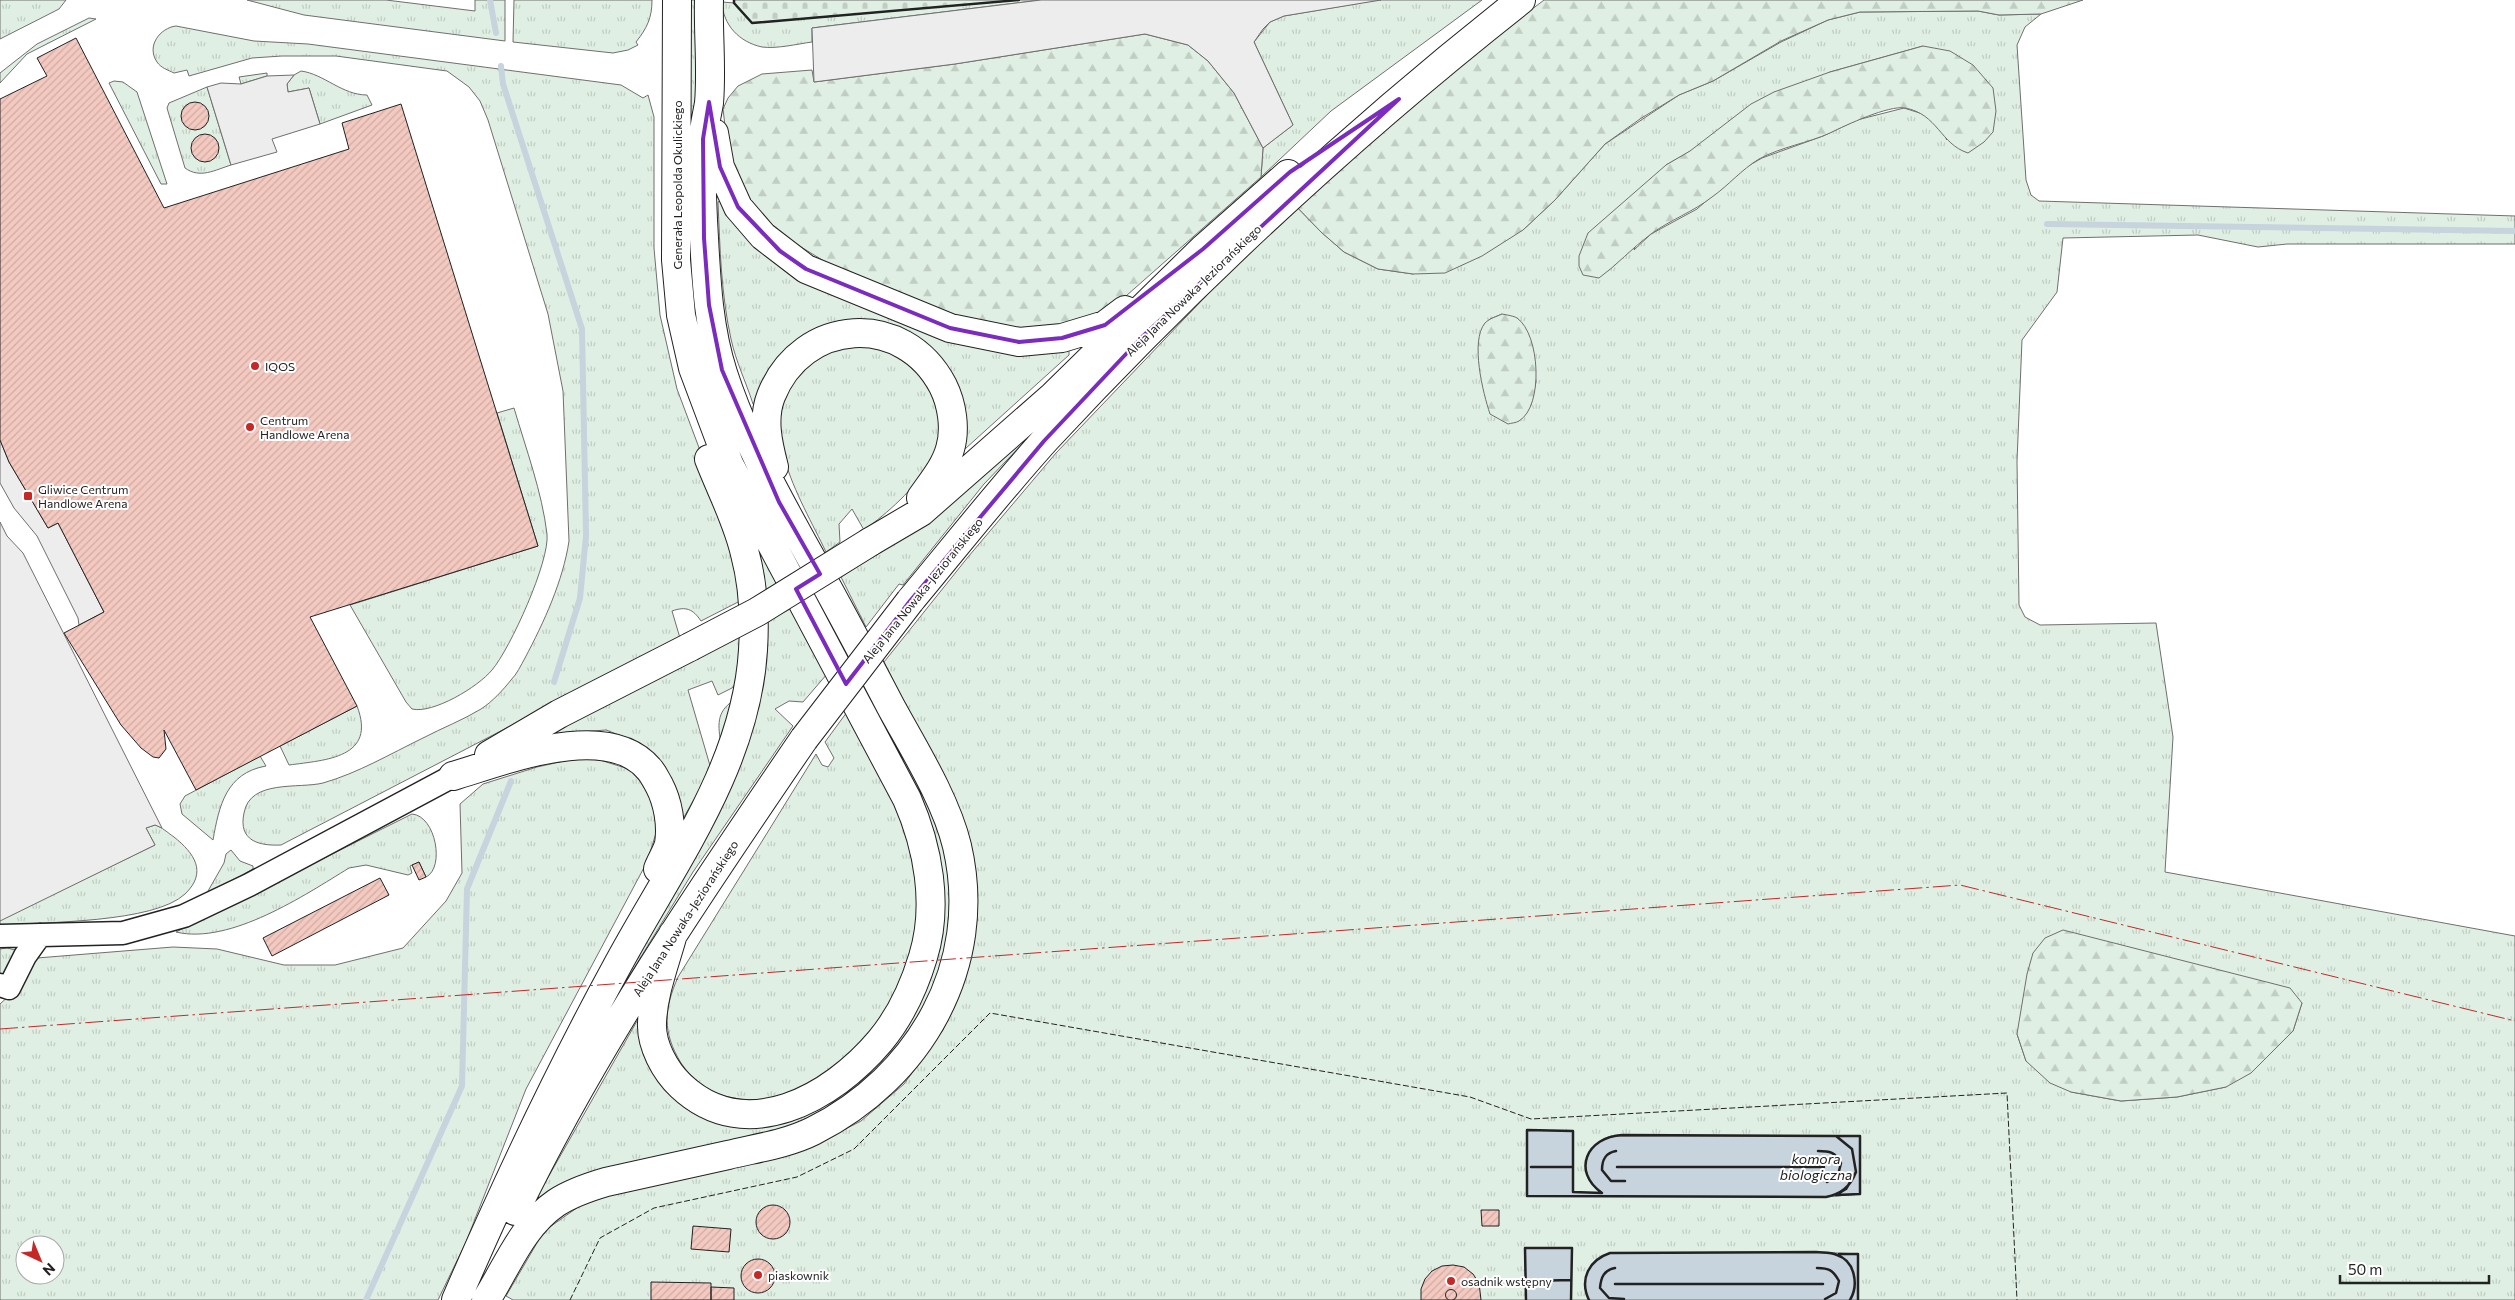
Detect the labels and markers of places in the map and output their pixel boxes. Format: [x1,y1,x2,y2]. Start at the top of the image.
place label: IQOS [265,359,295,373]
marker: IQOS [249,360,261,372]
place label: Centrum Handlowe Arena [260,413,349,441]
marker: Centrum Handlowe Arena [244,421,256,433]
place label: Gliwice Centrum Handlowe Arena [38,482,129,510]
marker: Gliwice Centrum Handlowe Arena [22,490,34,502]
place label: piaskownik [768,1268,830,1282]
marker: piaskownik [752,1269,764,1281]
place label: osadnik wstępny [1461,1274,1552,1288]
marker: osadnik wstępny [1445,1275,1457,1287]

